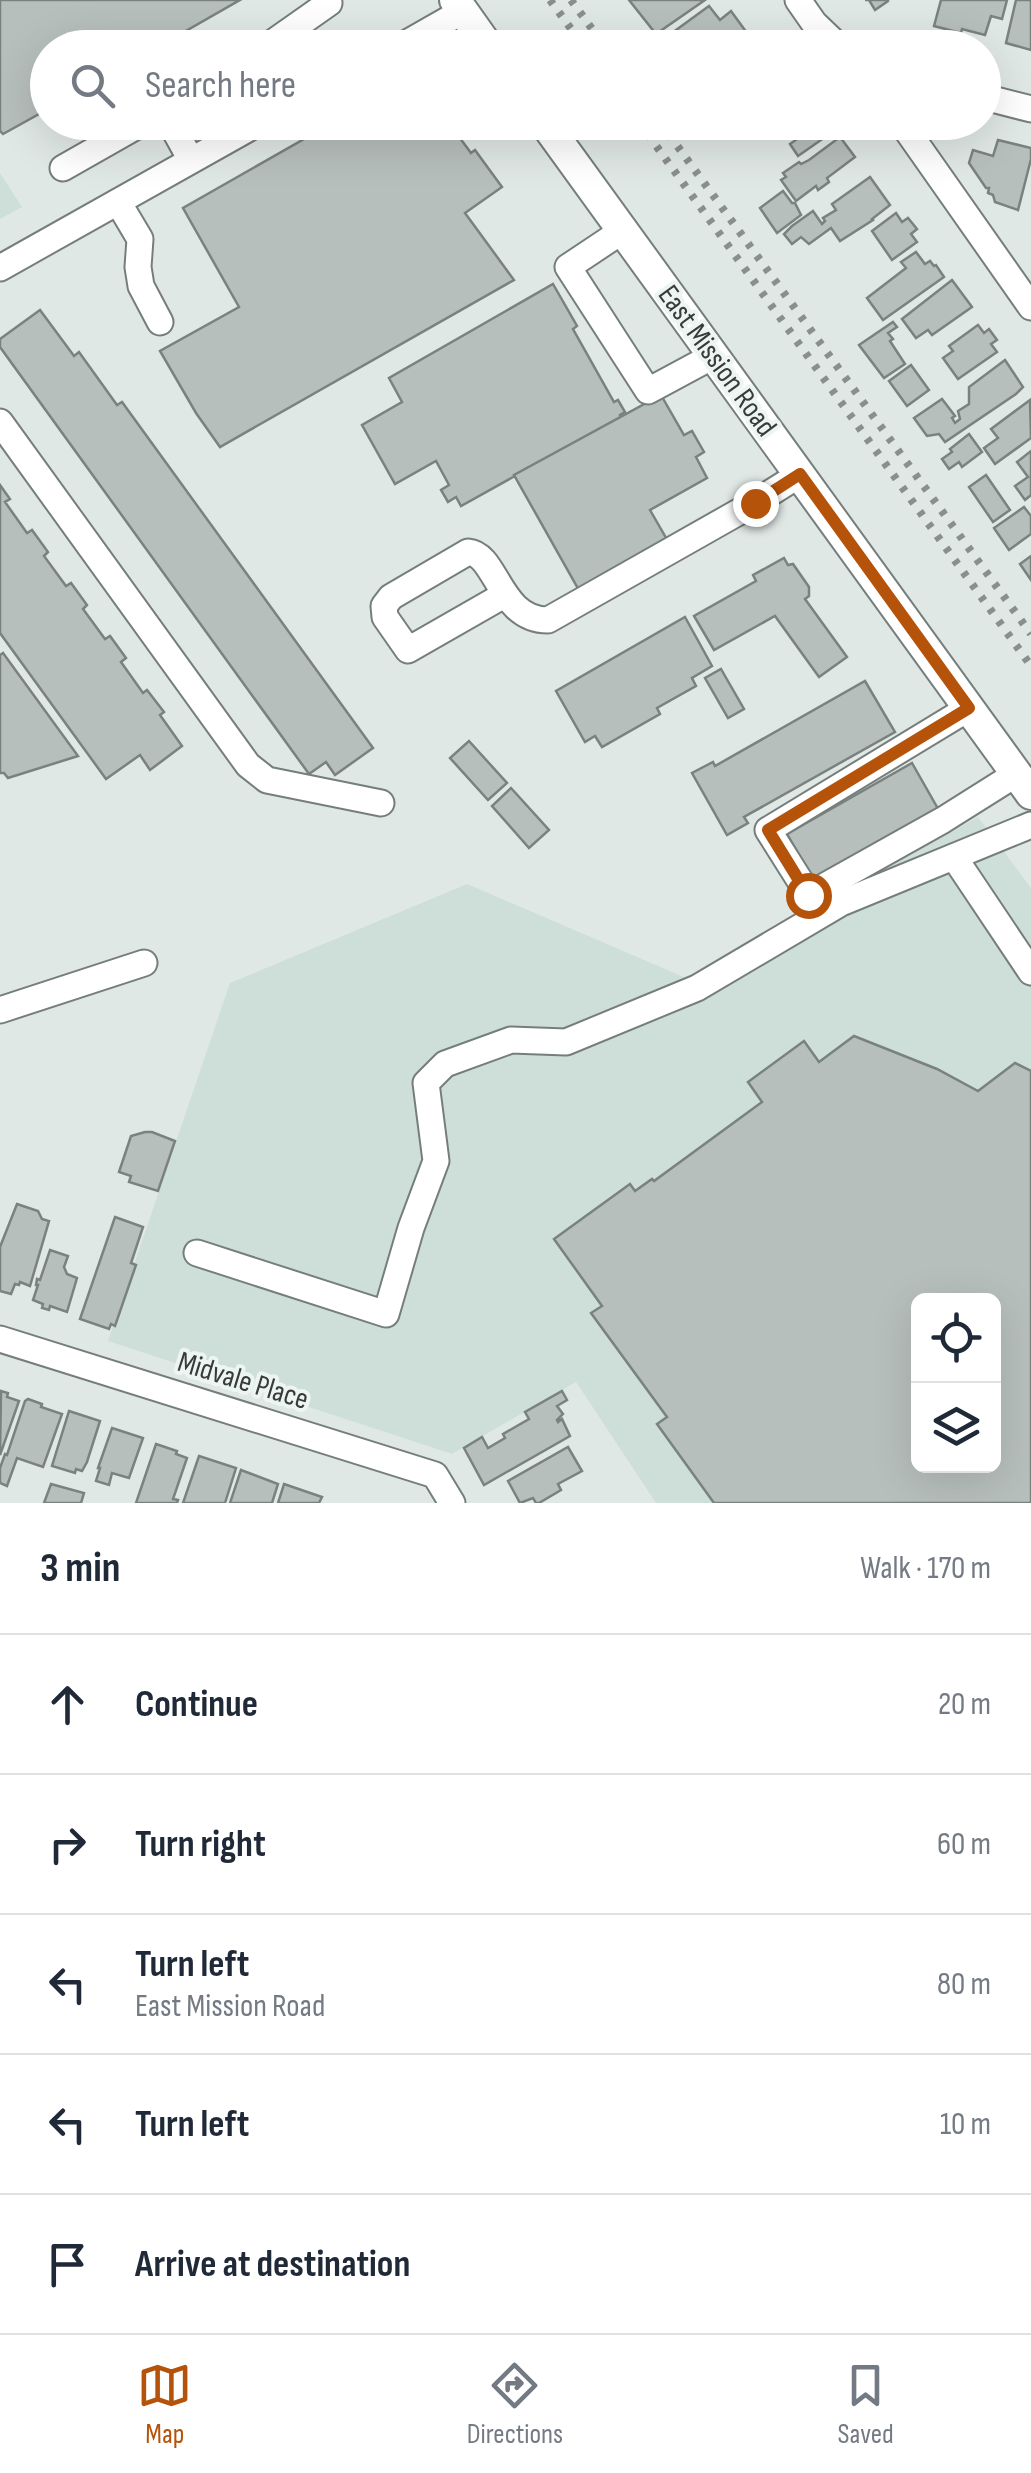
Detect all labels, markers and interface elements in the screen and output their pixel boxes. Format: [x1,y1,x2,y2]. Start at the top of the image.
search box [30,30,1001,140]
icon: search [65,58,120,113]
text: Search here [145,63,296,108]
street label: East Mission Road [650,278,784,444]
route end [733,481,779,527]
route start [786,873,832,919]
map controls [911,1293,1001,1473]
button: locate [911,1293,1001,1383]
street label: Midvale Place [173,1344,313,1418]
button: layers [911,1383,1001,1473]
text: 3 min [40,1543,120,1594]
text: Walk · 170 m [860,1549,991,1588]
icon: ahead [40,1677,95,1732]
text: Continue [135,1682,258,1727]
text: 20 m [938,1685,991,1724]
icon: right [40,1817,95,1872]
text: Turn right [135,1822,266,1867]
text: 60 m [937,1825,991,1864]
text: Turn left [135,1942,249,1987]
icon: left [40,1957,95,2012]
text: 80 m [937,1965,991,2004]
text: East Mission Road [135,1987,325,2026]
icon: left [40,2097,95,2152]
text: Turn left [135,2102,249,2147]
text: 10 m [940,2105,991,2144]
icon: arrive [40,2237,95,2292]
text: Arrive at destination [135,2242,410,2287]
tab: Map [137,2358,192,2451]
tab: Directions [467,2358,563,2451]
tab: Saved [838,2358,894,2451]

